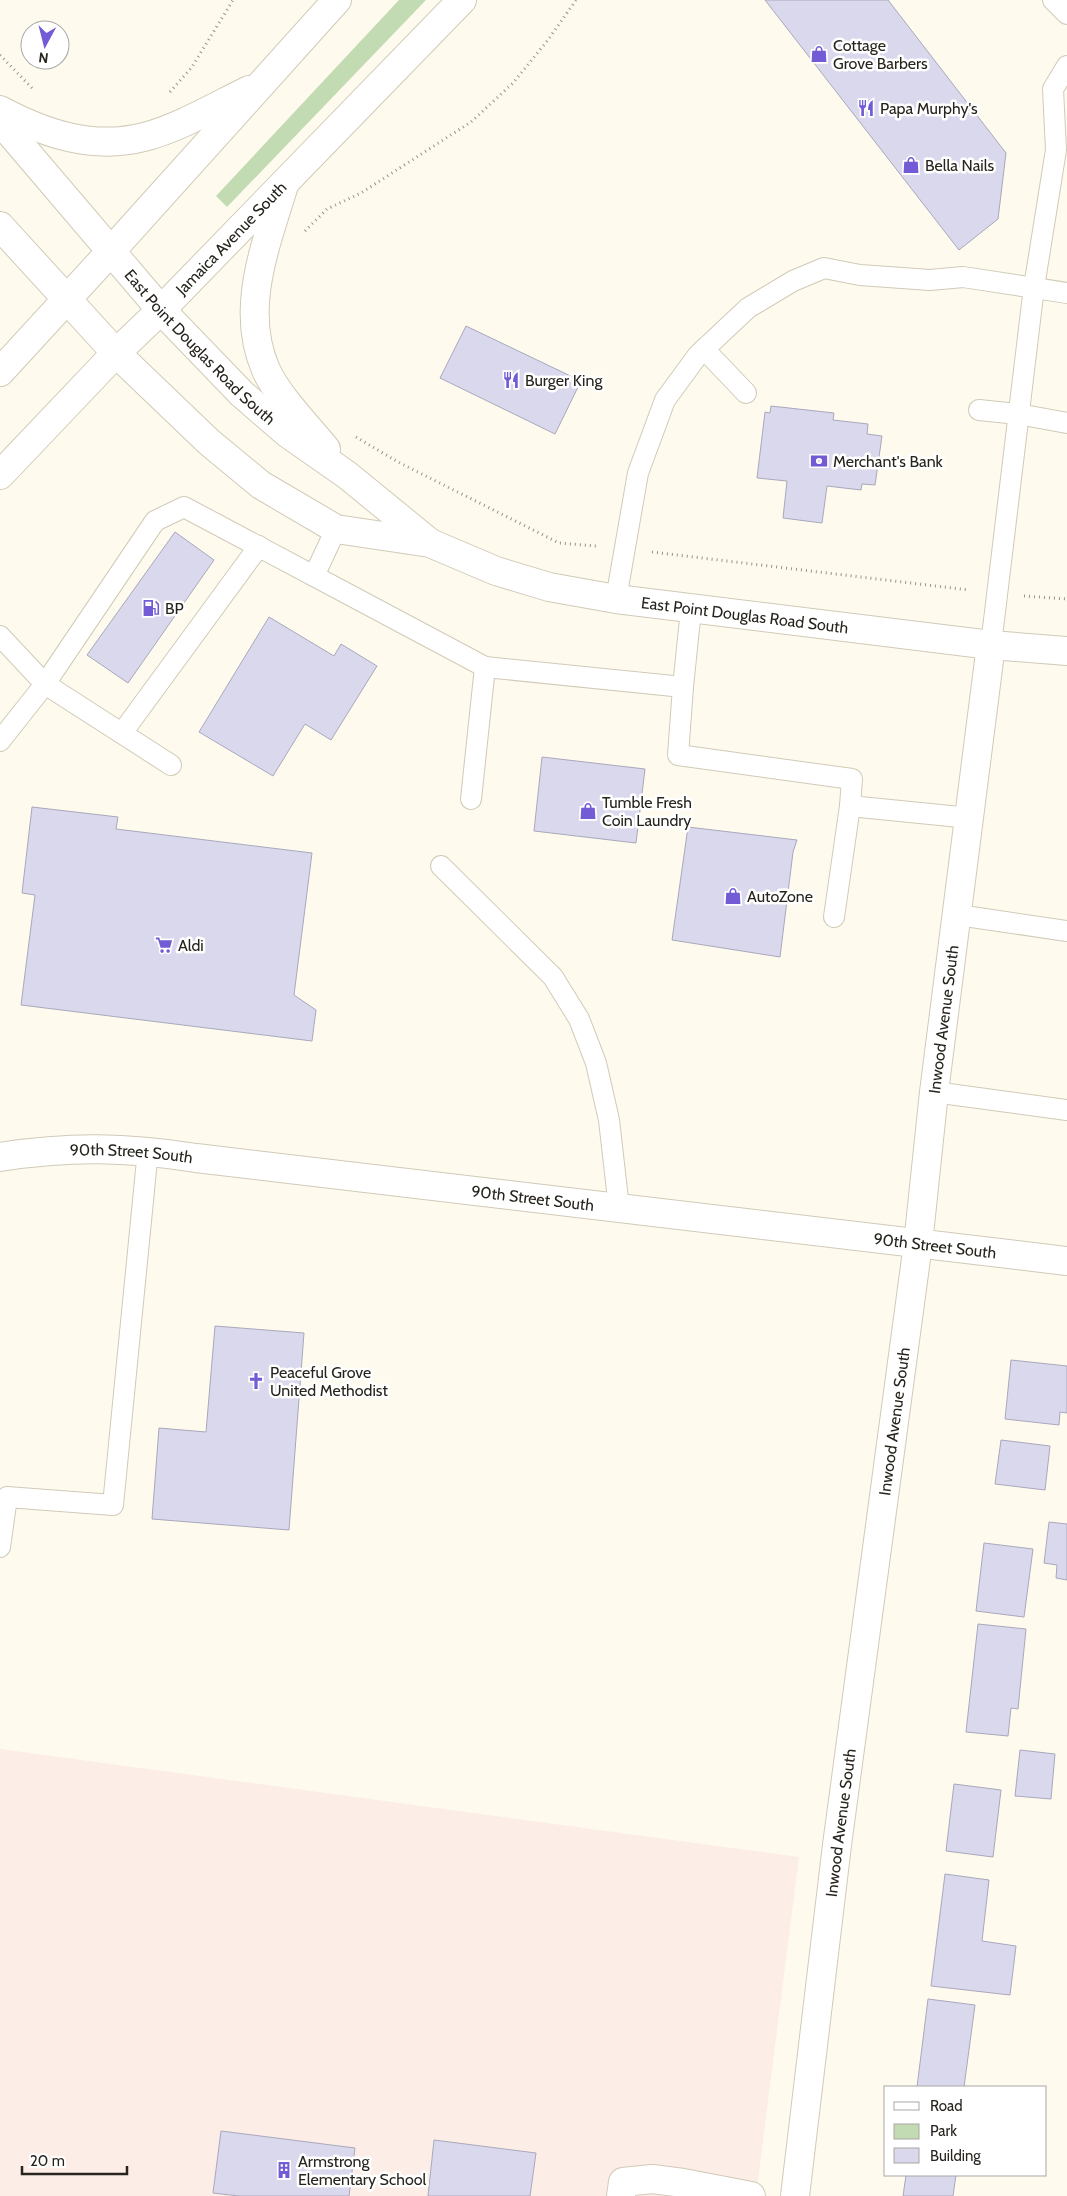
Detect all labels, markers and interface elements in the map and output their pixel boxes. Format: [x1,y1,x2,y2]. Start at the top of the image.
north arrow [20,20,70,70]
place label: Cottage Grove Barbers [833,36,928,73]
shop icon: Cottage Grove Barbers [809,44,829,64]
text: N [37,48,49,67]
restaurant icon: Papa Murphy's [856,98,876,118]
place label: Papa Murphy's [880,99,978,118]
shop icon: Bella Nails [901,155,921,175]
place label: Bella Nails [925,156,995,175]
street label: Jamaica Avenue South [171,177,290,299]
street label: East Point Douglas Road South [121,265,279,428]
restaurant icon: Burger King [501,370,521,390]
place label: Burger King [525,371,603,390]
bank icon: Merchant's Bank [809,451,829,471]
place label: Merchant's Bank [833,452,944,471]
street label: East Point Douglas Road South [640,593,849,637]
fuel station icon: BP [141,598,161,618]
place label: BP [165,599,184,618]
place label: Tumble Fresh Coin Laundry [602,793,692,830]
shop icon: Tumble Fresh Coin Laundry [578,801,598,821]
shop icon: AutoZone [723,886,743,906]
place label: AutoZone [747,887,813,906]
supermarket icon: Aldi [154,935,174,955]
place label: Aldi [178,936,204,955]
street label: Inwood Avenue South [924,944,962,1095]
street label: 90th Street South [70,1140,194,1167]
street label: 90th Street South [470,1181,595,1215]
street label: 90th Street South [873,1229,997,1262]
street label: Inwood Avenue South [875,1346,913,1497]
place label: Peaceful Grove United Methodist [270,1363,388,1400]
church icon: Peaceful Grove United Methodist [246,1371,266,1391]
street label: Inwood Avenue South [821,1747,859,1898]
legend [884,2086,1047,2176]
text: Road [930,2097,963,2115]
text: Park [930,2122,957,2140]
scale bar [22,2144,128,2176]
text: Building [930,2147,981,2165]
text: 20 m [30,2152,65,2170]
place label: Armstrong Elementary School [298,2152,426,2189]
building icon: Armstrong Elementary School [274,2160,294,2180]

